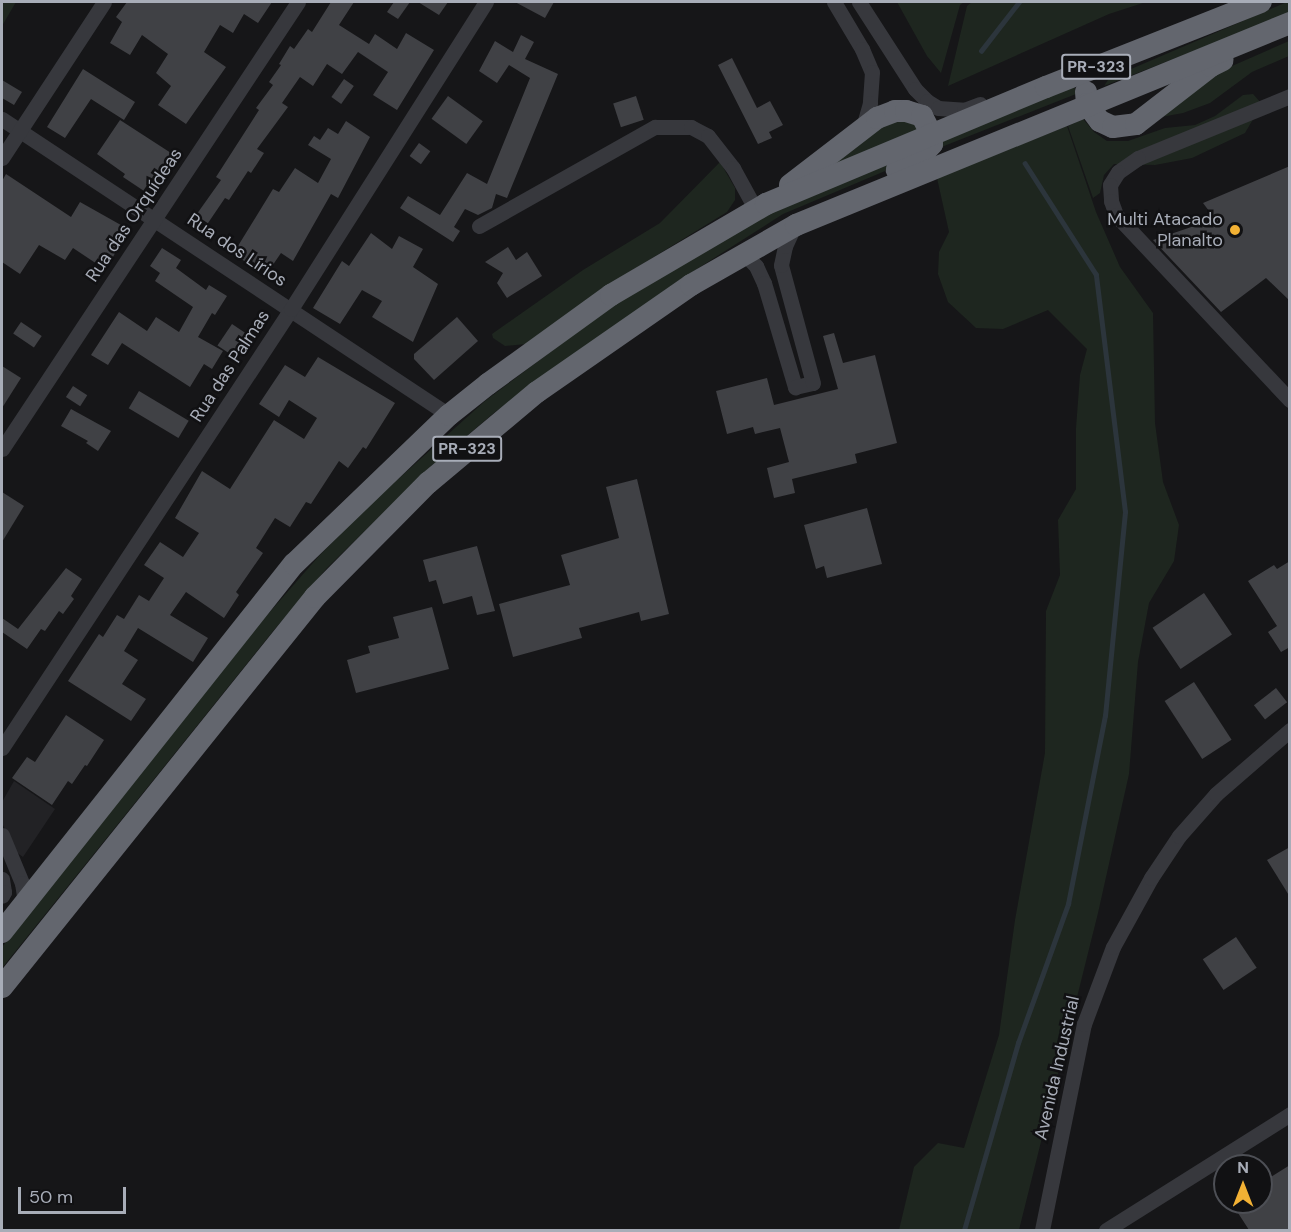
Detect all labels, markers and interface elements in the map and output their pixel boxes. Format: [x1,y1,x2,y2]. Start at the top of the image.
road number: PR-323 [1060,54,1132,80]
street label: Rua das Orquídeas [81,144,187,286]
street label: Rua dos Lírios [183,209,291,291]
place label: Multi Atacado Planalto [1107,209,1223,252]
marker: Multi Atacado Planalto [1228,223,1242,237]
street label: Rua das Palmas [186,306,274,426]
road number: PR-323 [431,436,503,462]
street label: Avenida Industrial [1030,994,1084,1142]
north arrow [1213,1154,1273,1214]
text: N [1237,1157,1249,1178]
scale bar [21,1175,129,1213]
text: 50 m [29,1185,73,1209]

